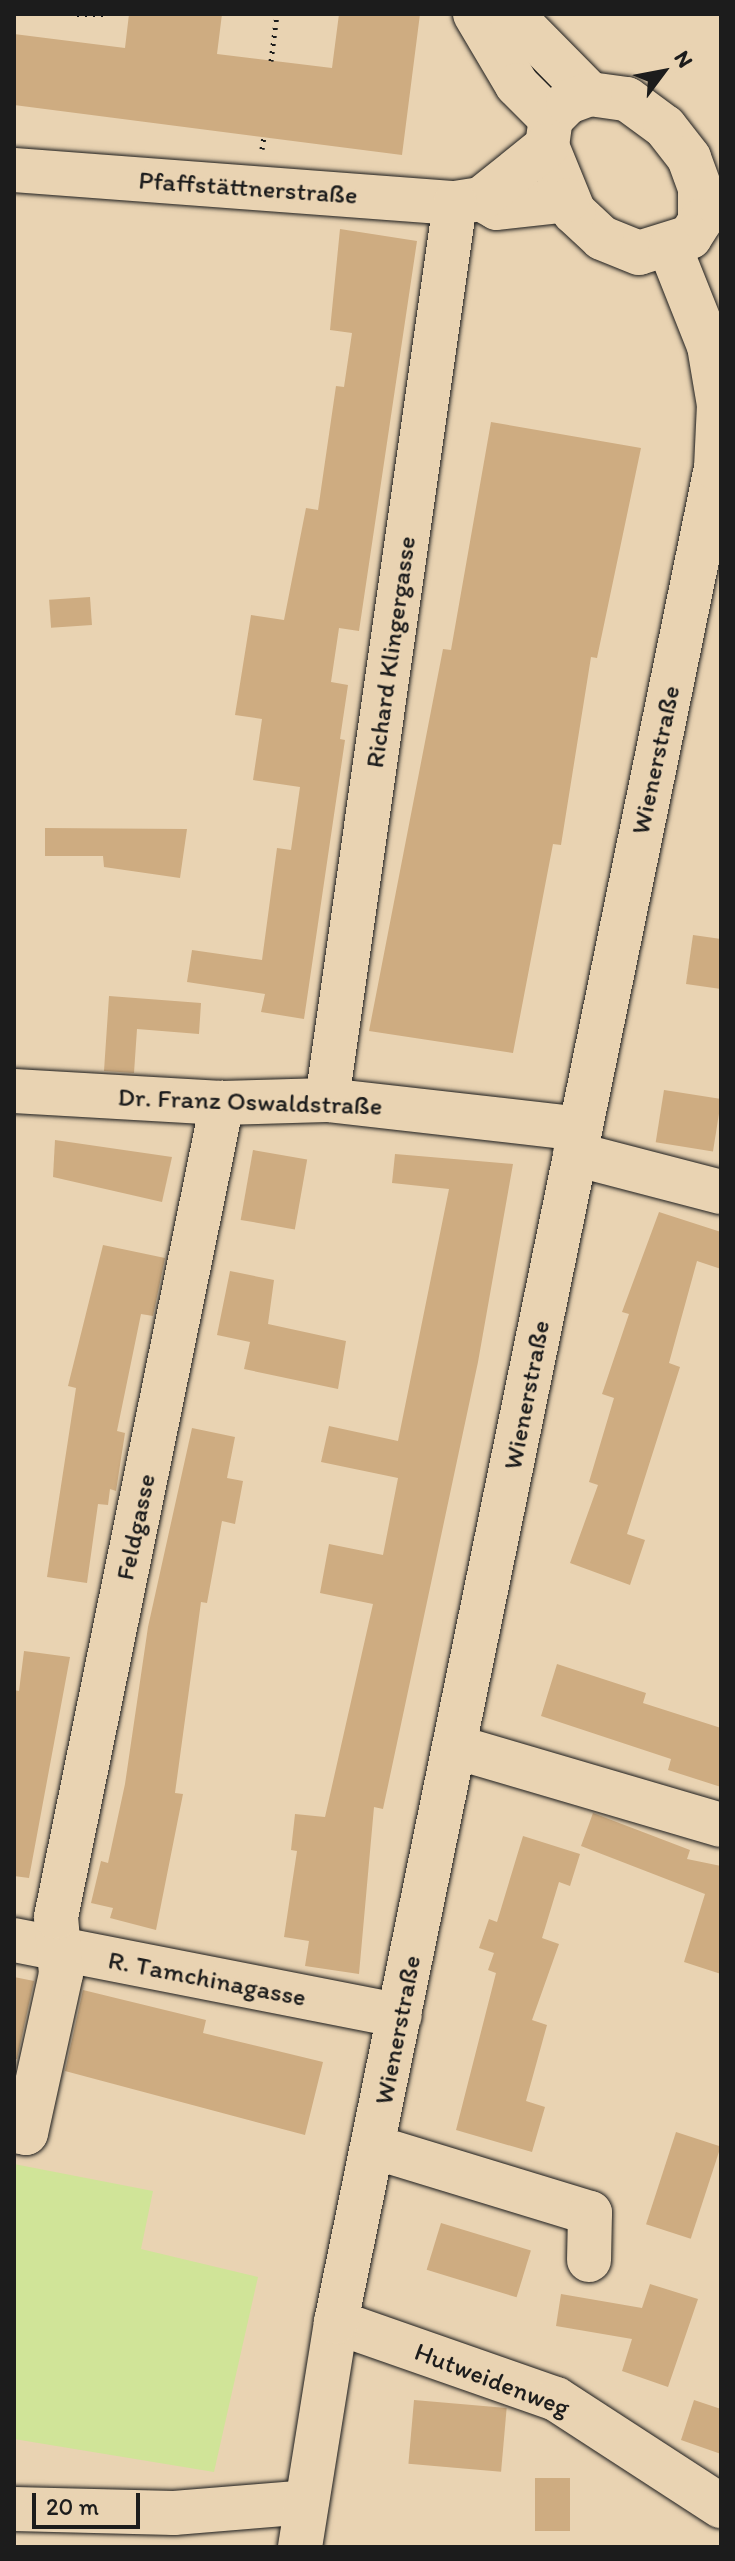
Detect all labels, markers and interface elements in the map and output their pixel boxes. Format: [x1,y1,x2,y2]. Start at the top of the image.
north arrow [623,32,703,112]
text: N [668,46,699,72]
street label: Pfaffstättnerstraße [137,165,359,211]
street label: Richard Klingergasse [359,534,423,770]
street label: Wienerstraße [625,683,687,837]
street label: Dr. Franz Oswaldstraße [117,1082,383,1122]
street label: Wienerstraße [497,1318,557,1472]
street label: Feldgasse [110,1471,162,1583]
street label: R. Tamchinagasse [107,1945,307,2013]
street label: Wienerstraße [368,1953,428,2107]
street label: Hutweidenweg [410,2336,574,2424]
scale bar [36,2477,144,2527]
text: 20 m [46,2492,99,2521]

